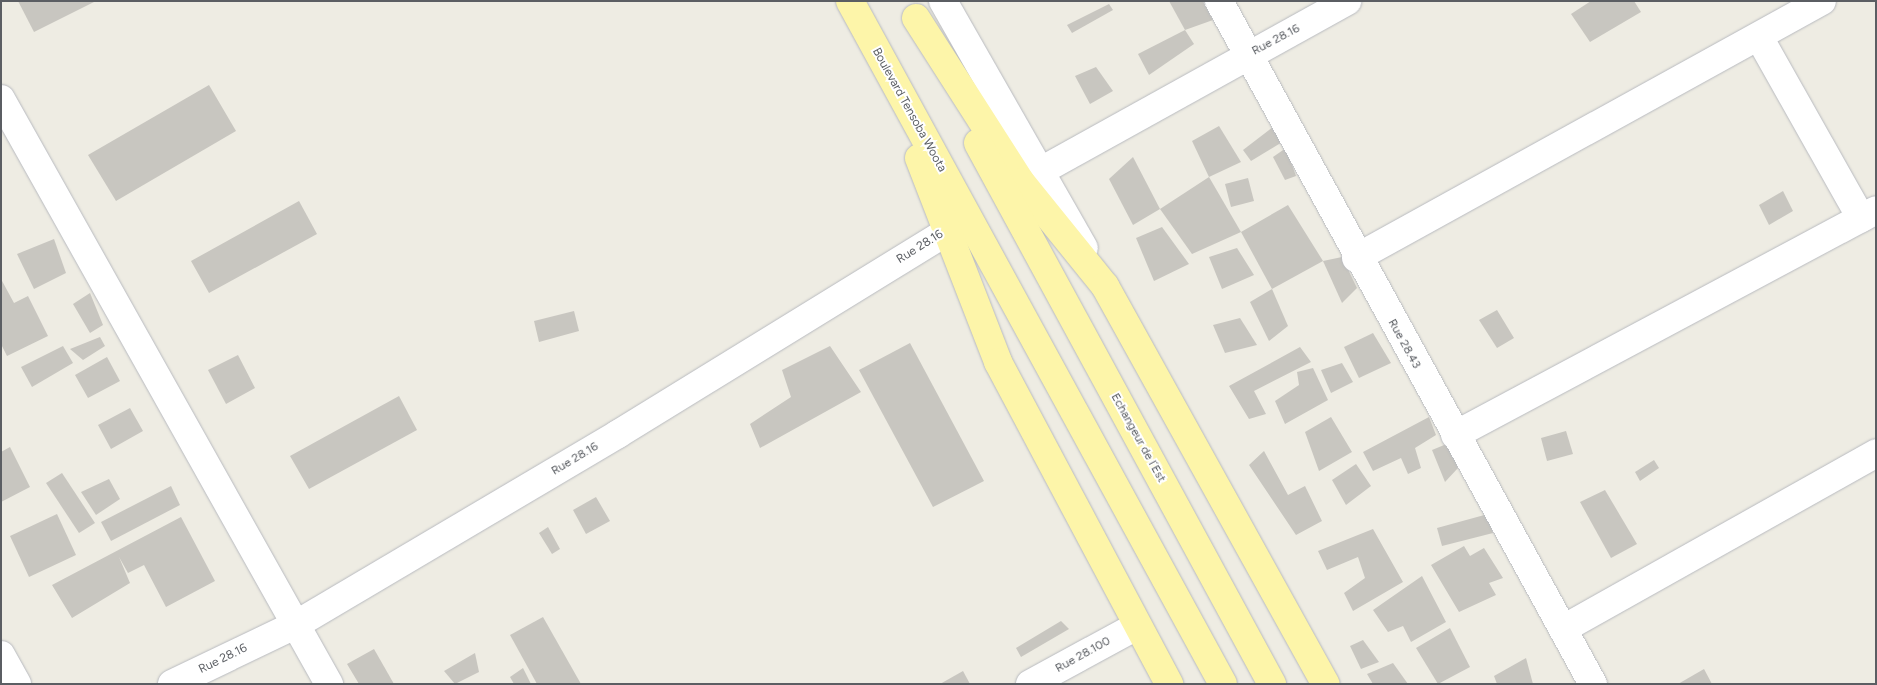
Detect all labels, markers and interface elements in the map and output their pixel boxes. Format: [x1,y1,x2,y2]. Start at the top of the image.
street label: Rue 28.16 [1250,21,1302,59]
street label: Boulevard Tensoba Woota [869,45,949,175]
street label: Rue 28.16 [894,227,946,267]
street label: Rue 28.43 [1385,317,1423,371]
street label: Echangeur de l´Est [1108,391,1168,485]
street label: Rue 28.16 [549,439,601,479]
street label: Rue 28.100 [1053,634,1113,676]
street label: Rue 28.16 [196,641,250,677]

